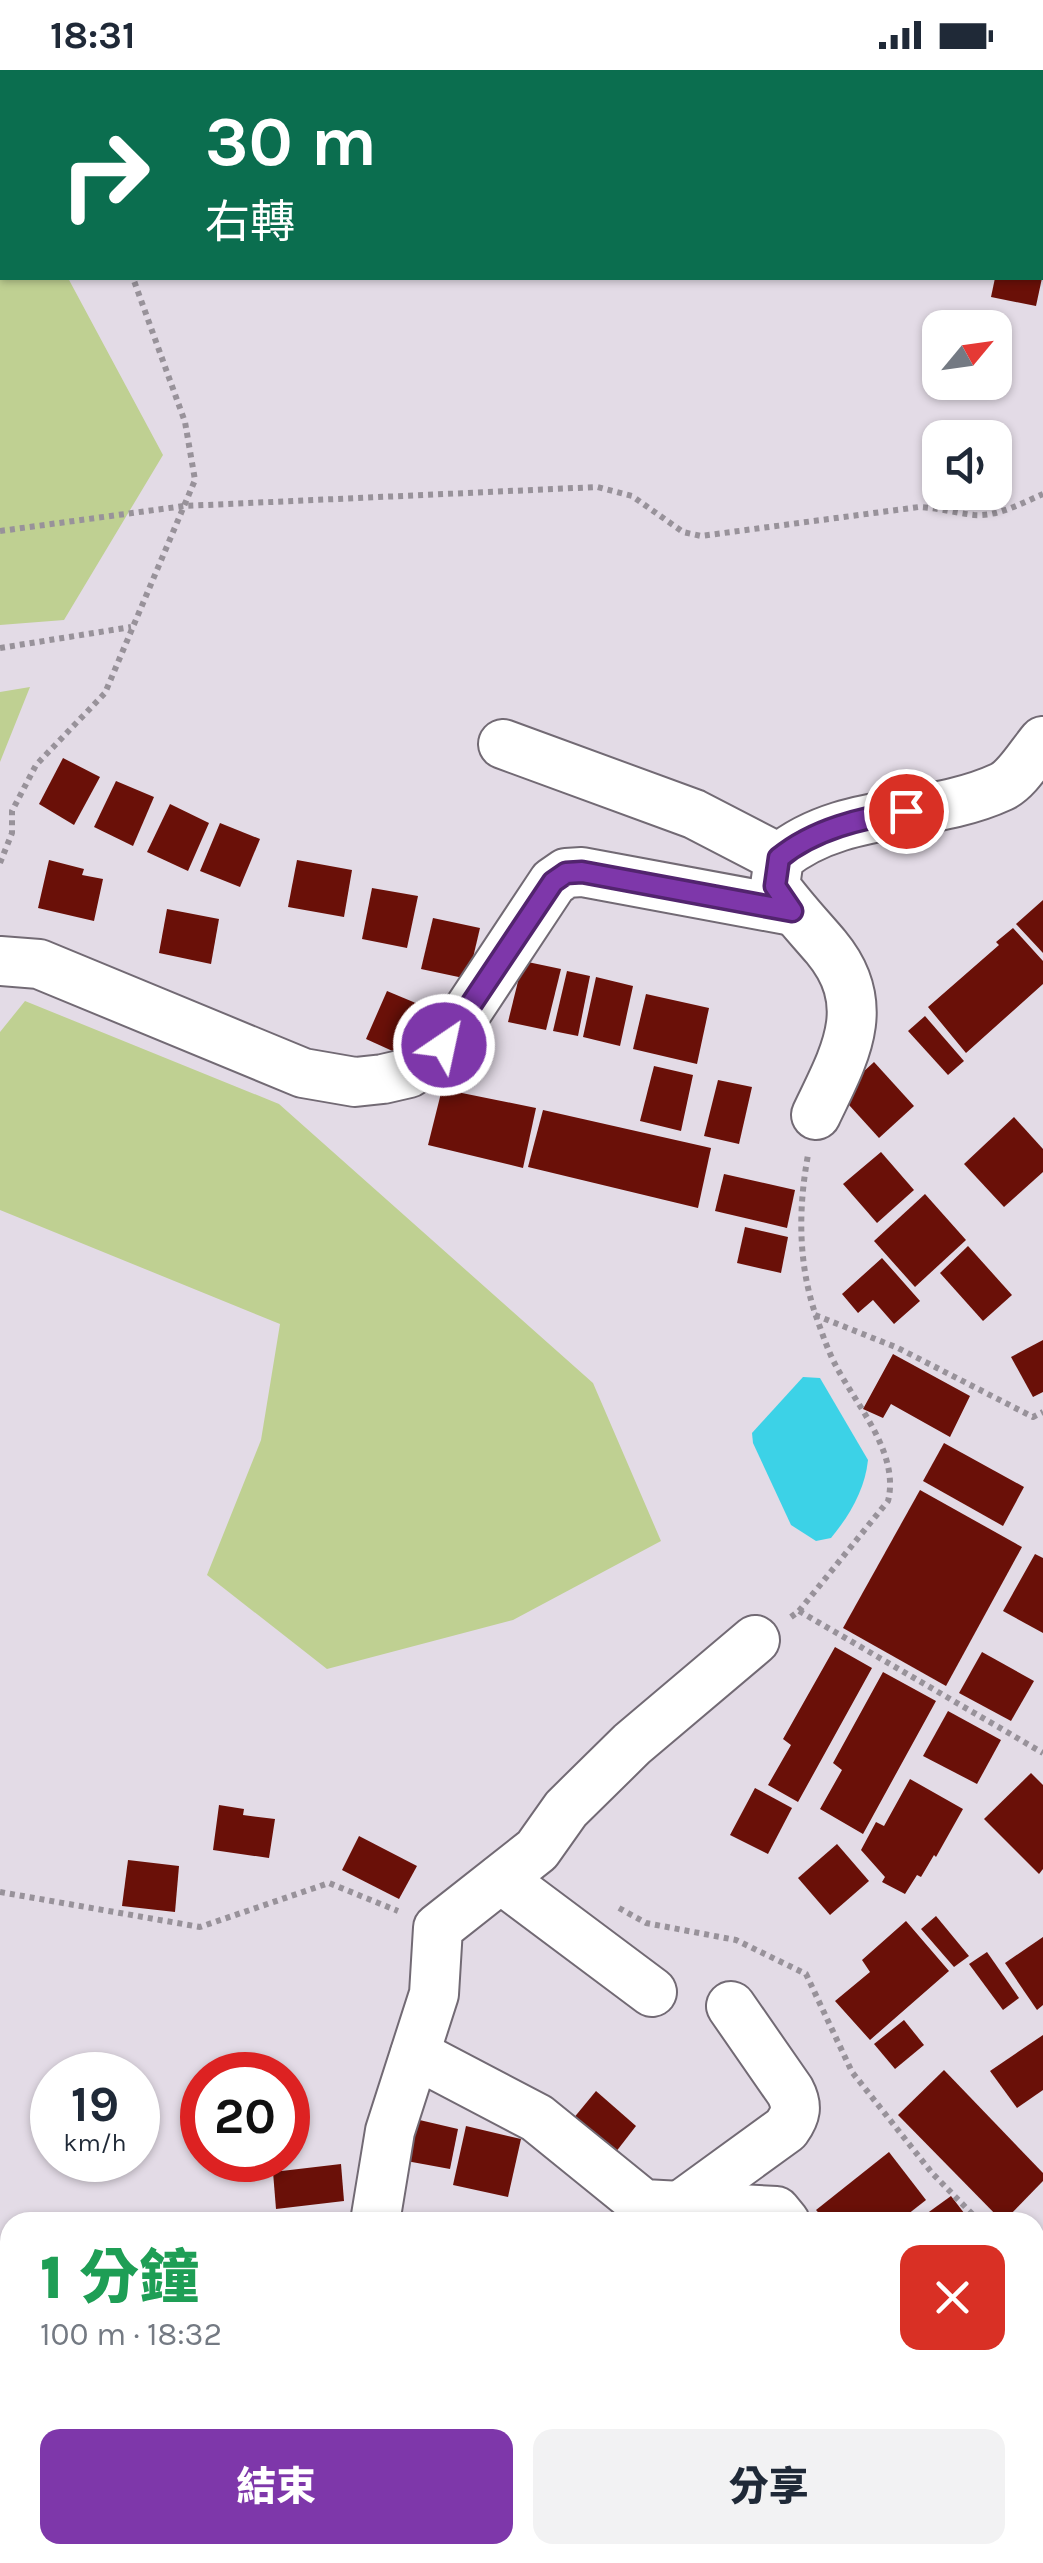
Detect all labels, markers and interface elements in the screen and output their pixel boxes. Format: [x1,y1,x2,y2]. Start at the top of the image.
text: 18:31 [50,13,136,58]
text: 30 m [205,101,377,183]
icon: right [40,110,170,240]
text: 右轉 [205,196,295,248]
north arrow [922,310,1012,400]
map controls [922,310,1012,510]
button: sound [922,420,1012,510]
pin [864,769,949,854]
icon: arrive [879,784,934,839]
position arrow [392,993,496,1097]
speed limit sign: 20 [180,2052,310,2182]
text: 19 [71,2075,119,2134]
text: km/h [63,2128,127,2157]
text: 1 分鐘 [40,2243,199,2313]
button: close [900,2245,1005,2350]
text: 100 m · 18:32 [40,2316,222,2353]
button: 結束 [40,2429,513,2544]
button: 分享 [533,2429,1005,2544]

